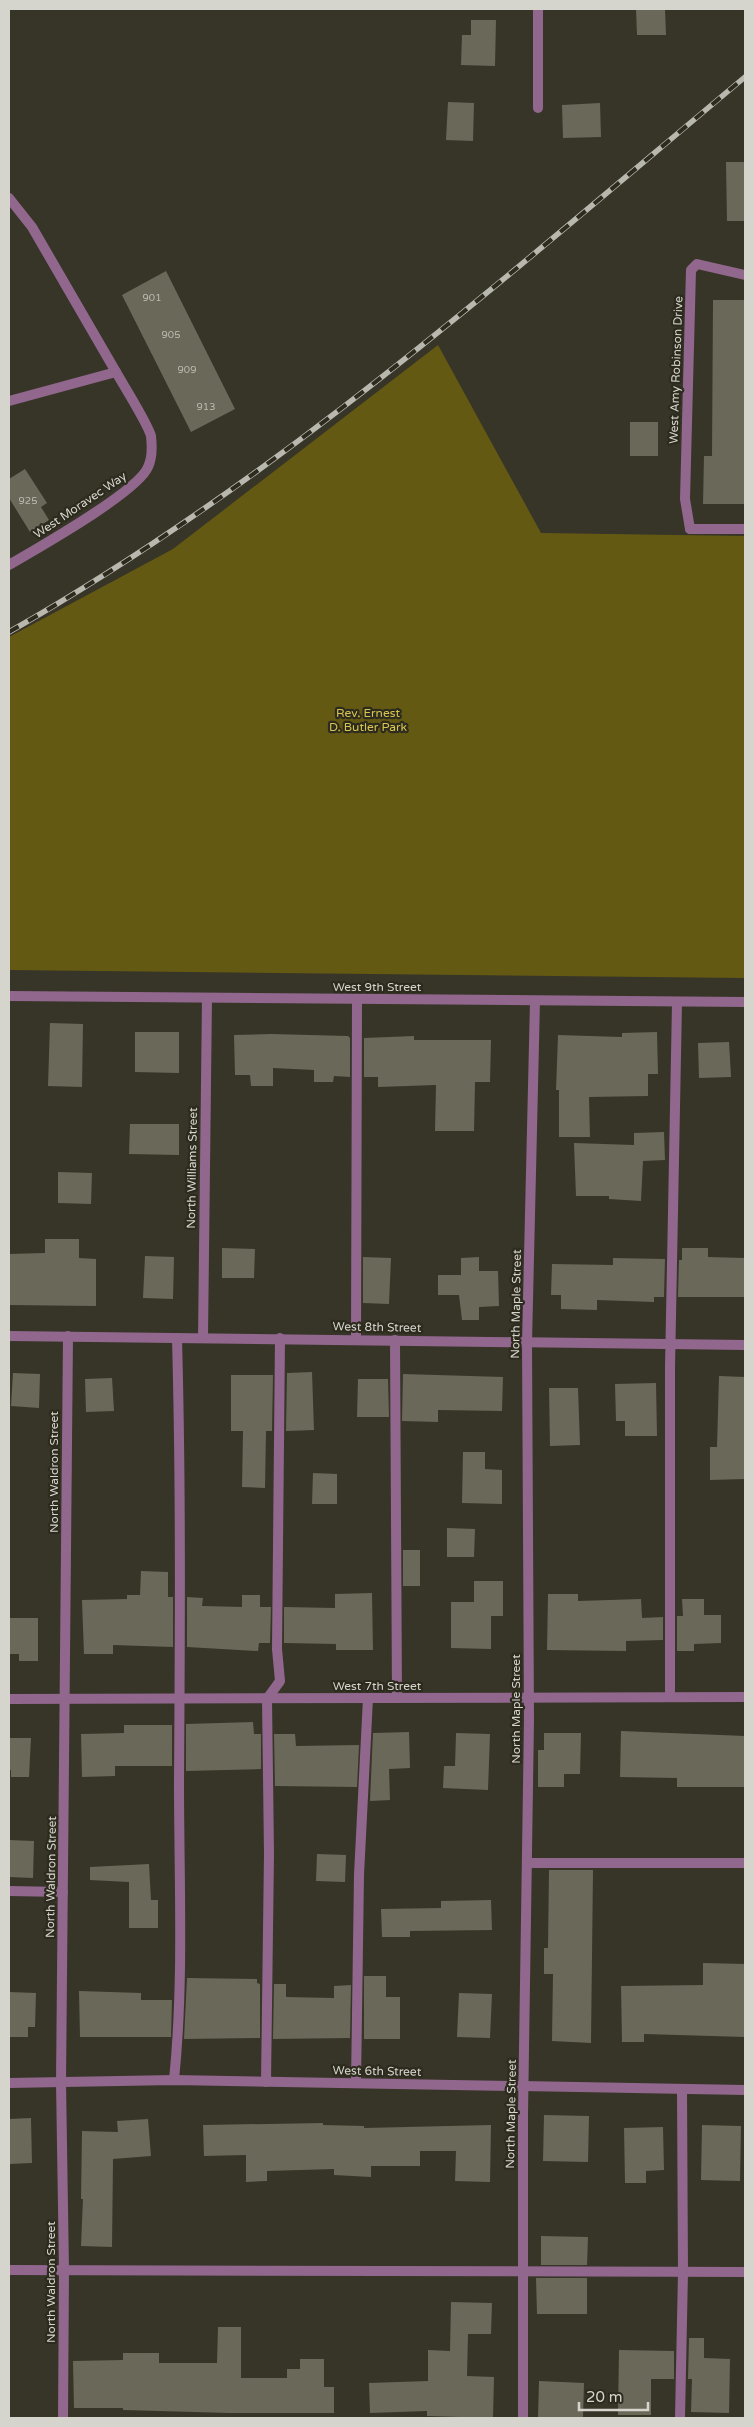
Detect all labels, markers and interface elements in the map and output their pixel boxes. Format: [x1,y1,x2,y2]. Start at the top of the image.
house number: 901 [143,292,161,304]
street label: West Amy Robinson Drive [666,296,686,444]
house number: 905 [162,329,180,341]
house number: 909 [178,364,196,376]
house number: 913 [197,401,215,413]
street label: West Moravec Way [31,468,130,541]
house number: 925 [19,495,37,507]
park label: Rev. Ernest D. Butler Park [329,706,408,734]
street label: West 9th Street [333,980,422,994]
street label: North Williams Street [184,1107,200,1229]
street label: North Maple Street [508,1249,524,1359]
street label: West 8th Street [333,1319,422,1335]
street label: North Waldron Street [47,1411,61,1533]
street label: North Maple Street [509,1654,523,1764]
street label: West 7th Street [333,1679,422,1693]
street label: North Waldron Street [43,1816,59,1938]
street label: North Maple Street [503,2059,519,2169]
street label: West 6th Street [333,2063,422,2079]
street label: North Waldron Street [44,2221,58,2343]
scale bar [579,2380,648,2412]
text: 20 m [586,2388,623,2406]

